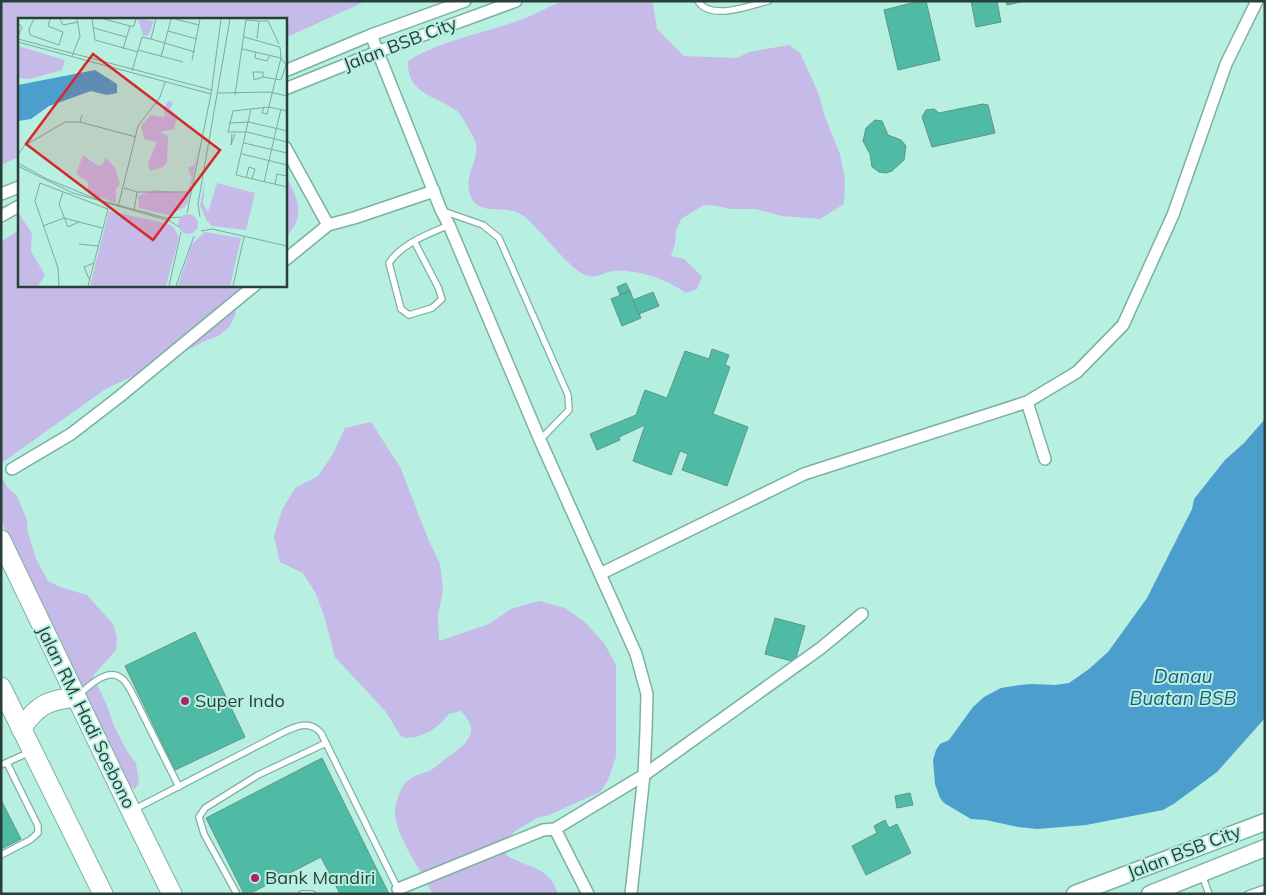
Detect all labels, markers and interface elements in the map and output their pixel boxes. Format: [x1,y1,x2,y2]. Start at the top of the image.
street label: Jalan BSB City [340,11,460,76]
inset map [18,18,286,286]
street label: Jalan RM. Hadi Soebono [32,621,141,812]
water label: Danau Buatan BSB [1129,664,1237,710]
place label: Super Indo [195,689,285,712]
marker: Super Indo [179,695,191,707]
street label: Jalan BSB City [1124,819,1244,884]
place label: Bank Mandiri [265,866,375,889]
marker: Bank Mandiri [249,872,261,884]

